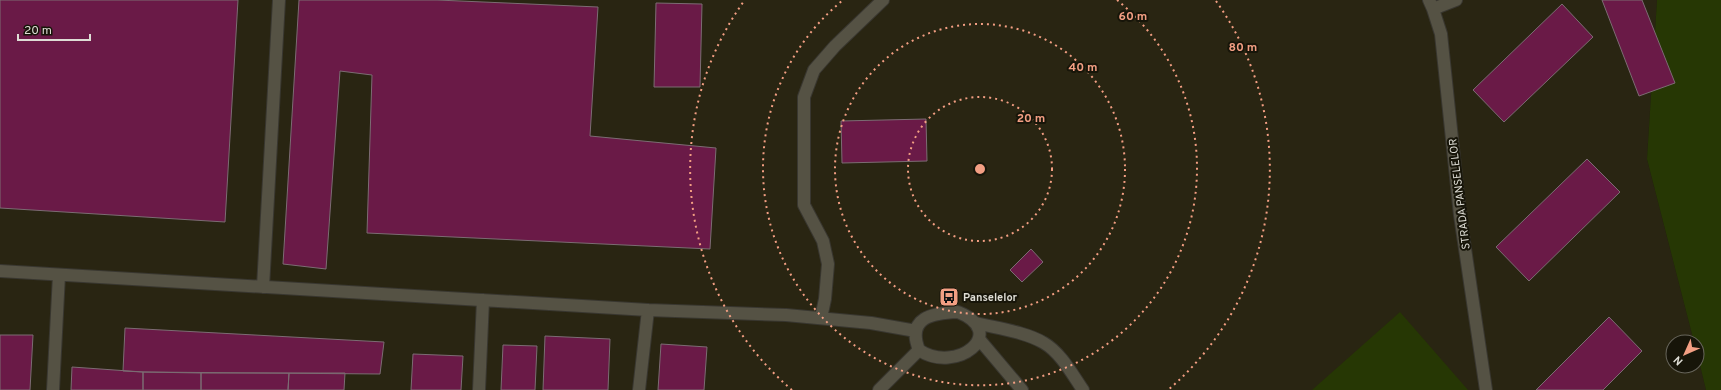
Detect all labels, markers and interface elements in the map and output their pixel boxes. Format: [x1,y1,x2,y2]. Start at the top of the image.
text: 60 m [1119,9,1147,25]
scale bar [18,16,90,42]
text: 20 m [24,23,52,39]
text: 80 m [1229,40,1257,56]
text: 40 m [1068,60,1098,76]
text: 20 m [1017,111,1045,127]
street label: STRADA PANSELELOR [1446,138,1474,250]
centre of rings [973,162,987,176]
bus stop icon: Panselelor [938,286,960,308]
place label: Panselelor [963,291,1018,305]
north arrow [1665,334,1705,374]
text: N [1671,353,1686,368]

